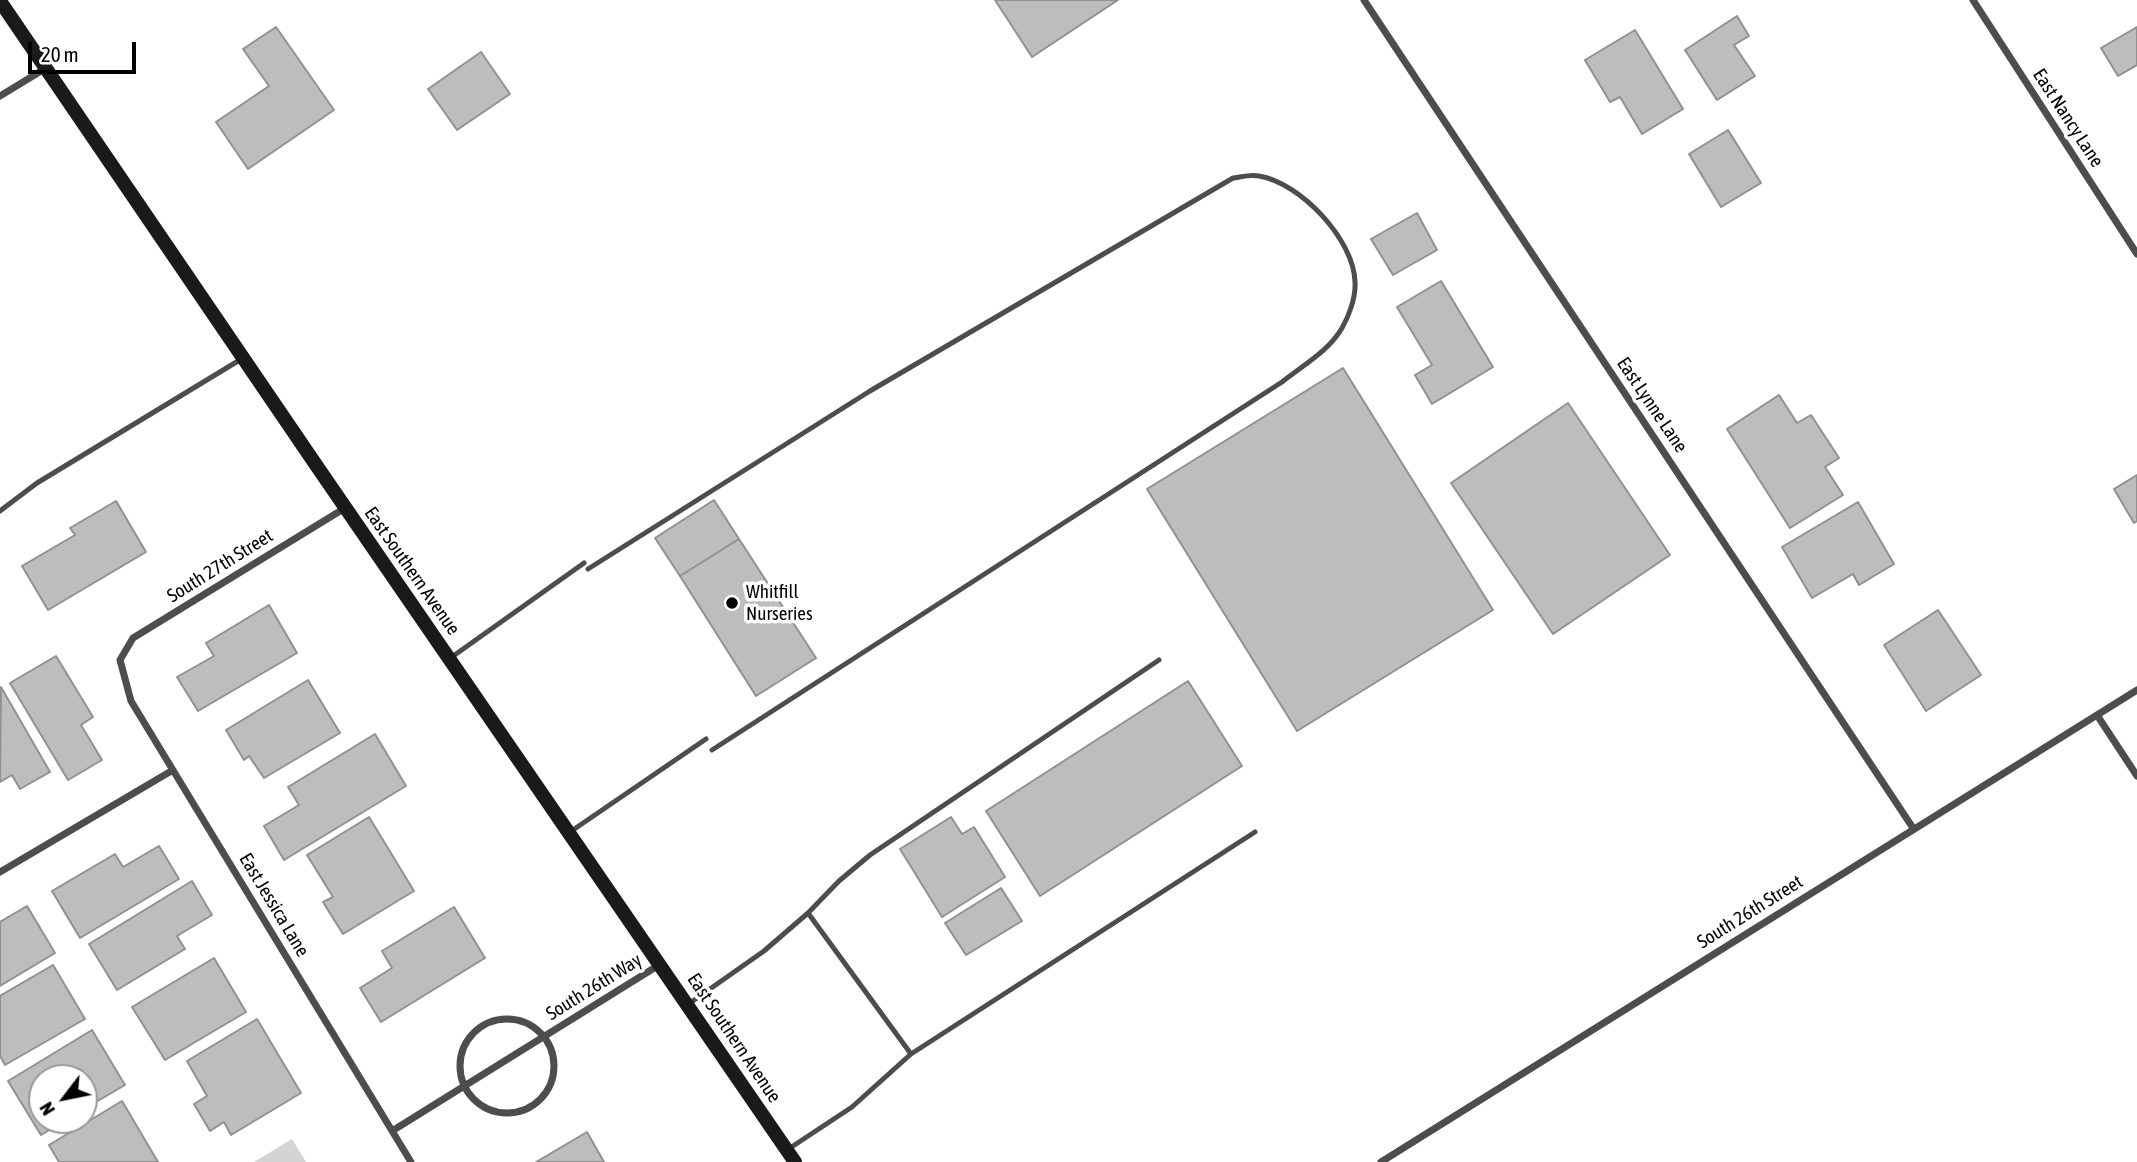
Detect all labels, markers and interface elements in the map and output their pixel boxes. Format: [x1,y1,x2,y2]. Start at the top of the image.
scale bar [32,28,140,72]
text: 20 m [41,42,79,66]
street label: East Nancy Lane [2028,65,2108,171]
street label: East Lynne Lane [1612,353,1692,457]
street label: East Southern Avenue [359,503,465,639]
street label: South 27th Street [163,524,277,608]
place label: Whitfill Nurseries [746,581,813,625]
marker: Whitfill Nurseries [724,595,740,611]
street label: East Jessica Lane [234,849,314,961]
street label: South 26th Street [1693,870,1807,954]
street label: South 26th Way [542,949,646,1025]
street label: East Southern Avenue [682,969,786,1107]
north arrow [28,1064,98,1134]
text: N [35,1098,59,1120]

